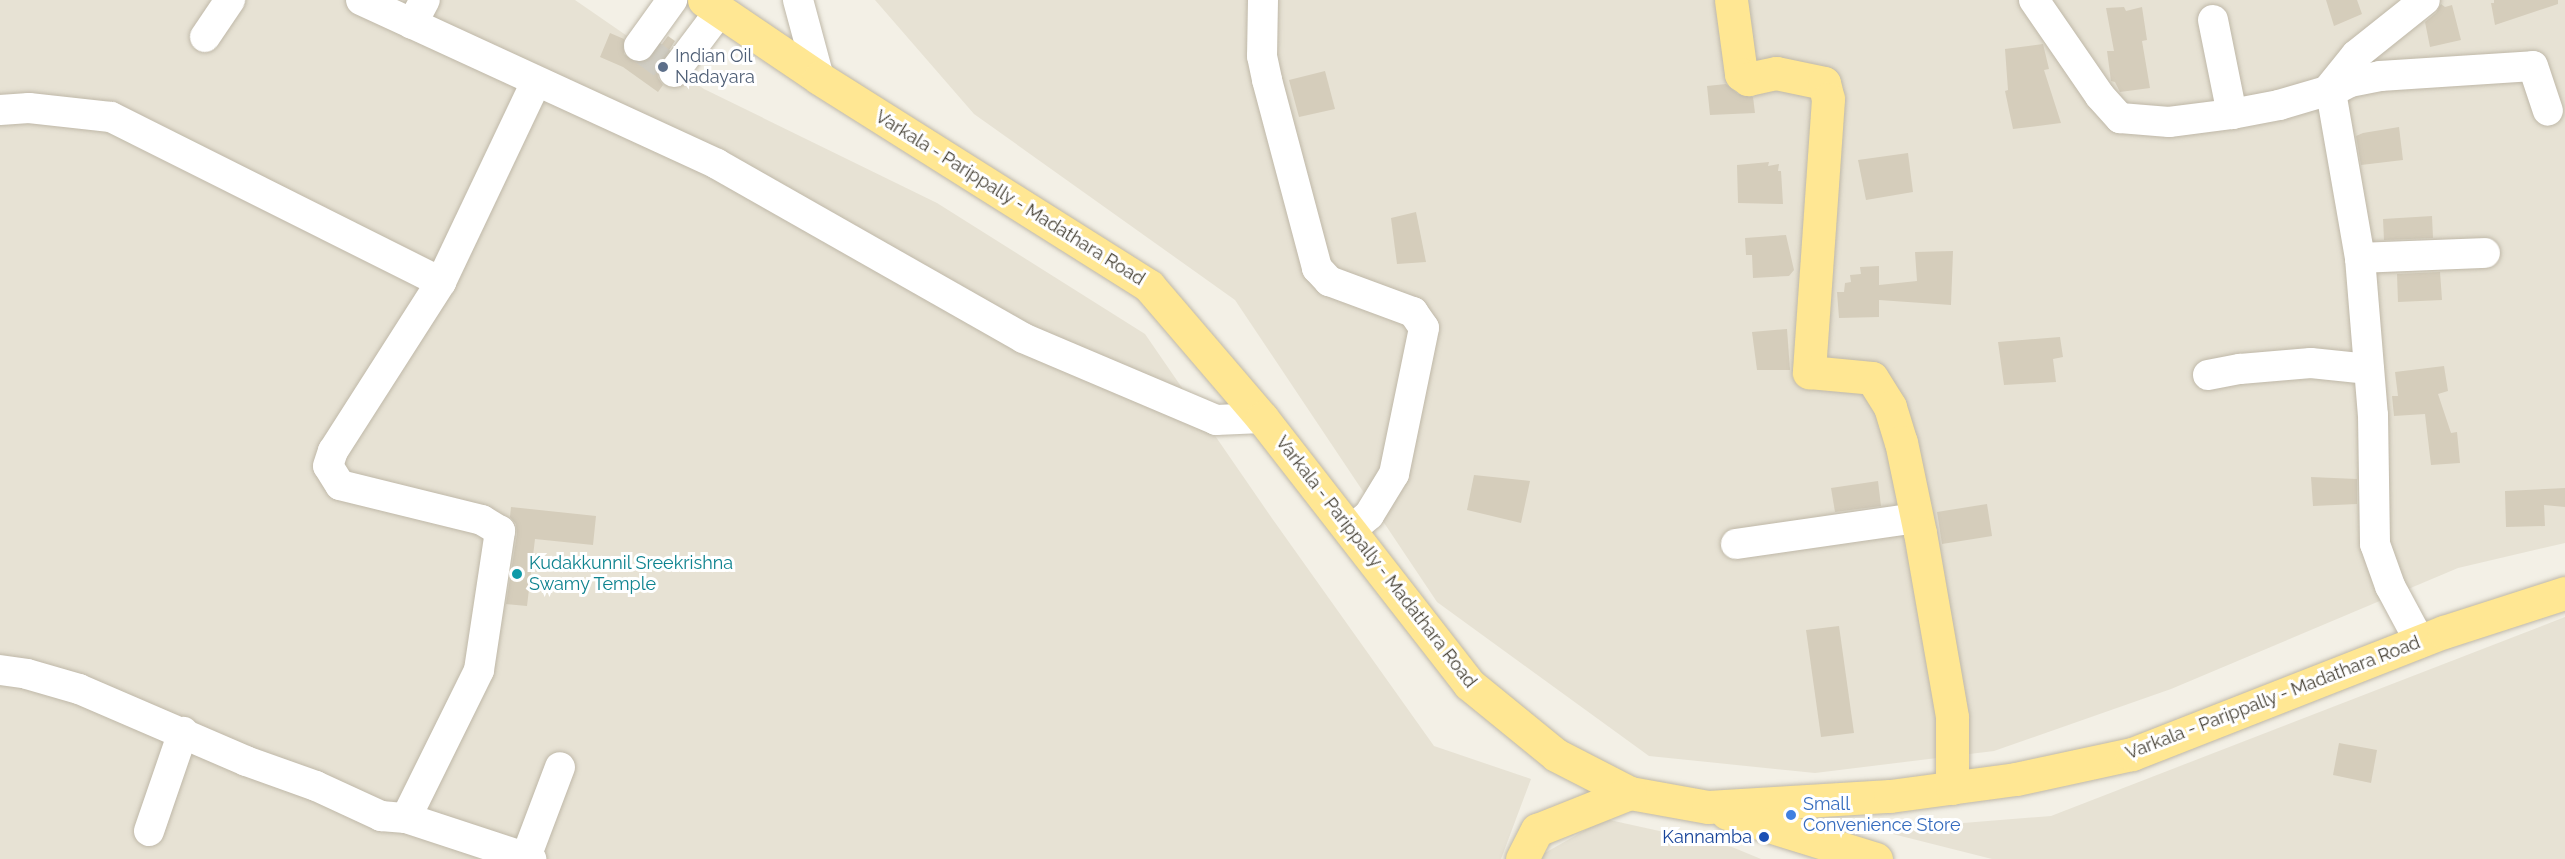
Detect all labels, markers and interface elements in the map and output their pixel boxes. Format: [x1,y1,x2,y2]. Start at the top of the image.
place label: Indian Oil Nadayara [675,46,755,88]
marker: Indian Oil Nadayara [656,60,670,74]
street label: Varkala - Parippally - Madathara Road [871,106,1149,290]
street label: Varkala - Parippally - Madathara Road [1271,432,1481,692]
place label: Kudakkunnil Sreekrishna Swamy Temple [529,553,733,596]
marker: Kudakkunnil Sreekrishna Swamy Temple [510,567,524,581]
street label: Varkala - Parippally - Madathara Road [2123,632,2423,764]
place label: Small Convenience Store [1803,794,1961,836]
marker: Small Convenience Store [1784,808,1798,822]
place label: Kannamba [1662,826,1752,848]
marker: Kannamba [1757,830,1771,844]

